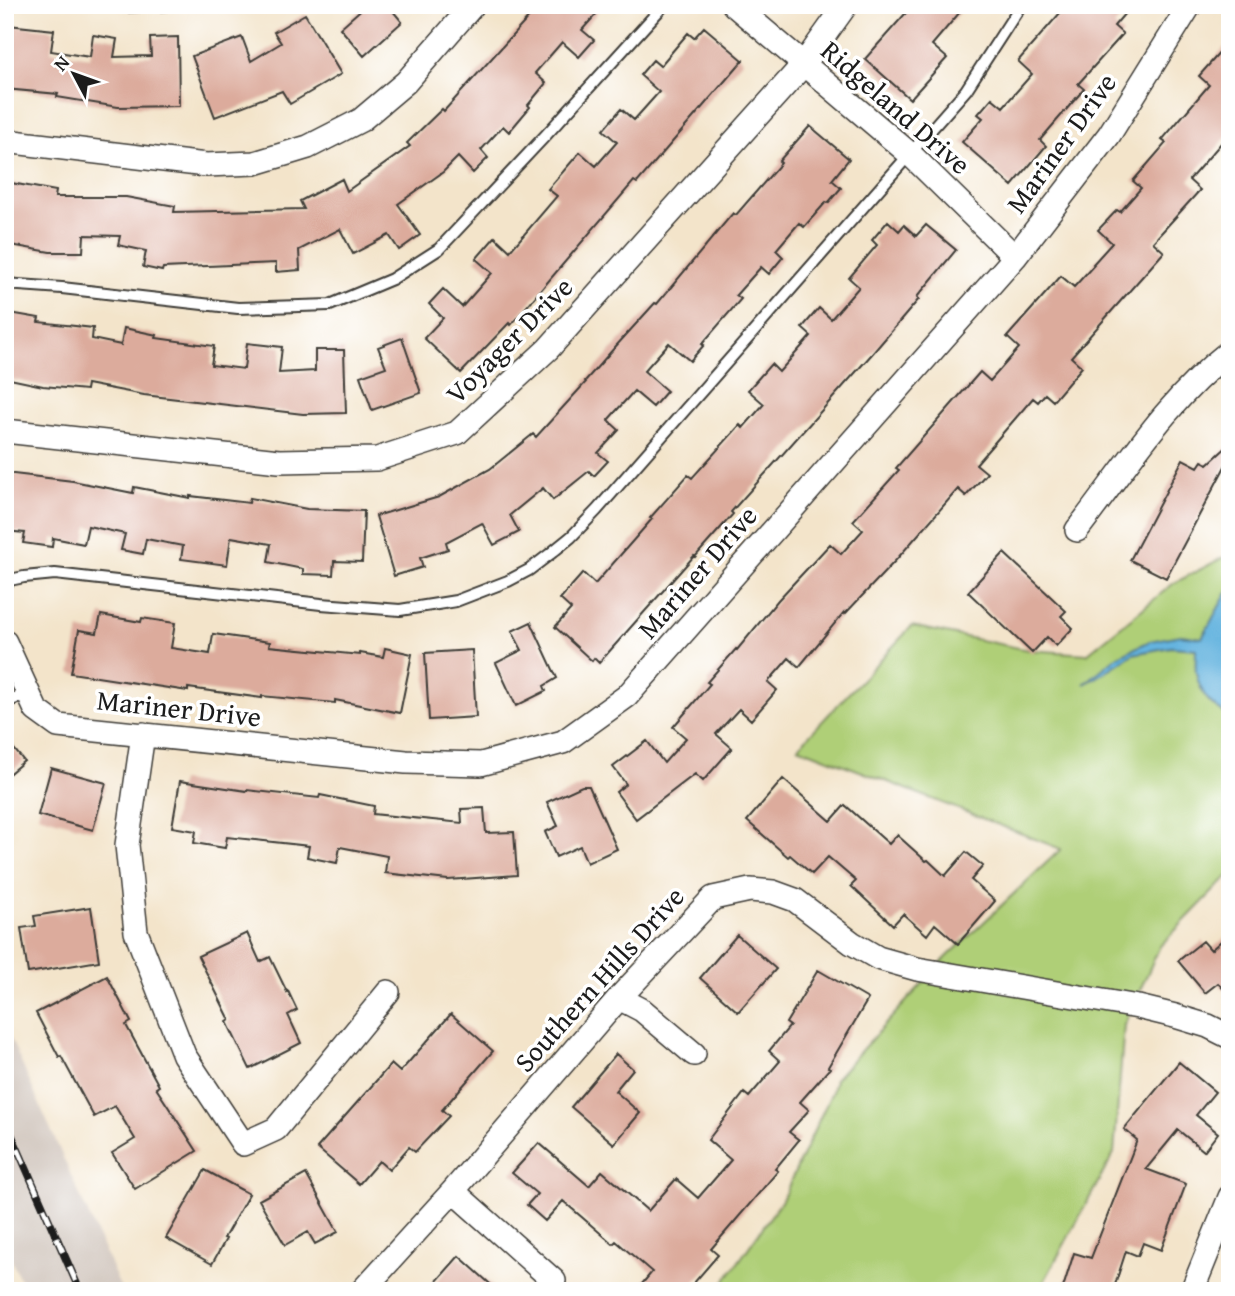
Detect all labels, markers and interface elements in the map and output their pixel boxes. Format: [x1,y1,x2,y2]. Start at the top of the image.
street label: Ridgeland Drive [812,30,980,183]
north arrow [38,38,108,108]
text: N [46,49,76,77]
street label: Mariner Drive [996,64,1126,221]
street label: Voyager Drive [436,267,582,413]
street label: Mariner Drive [627,496,766,647]
street label: Mariner Drive [95,678,263,737]
street label: Southern Hills Drive [504,877,693,1081]

